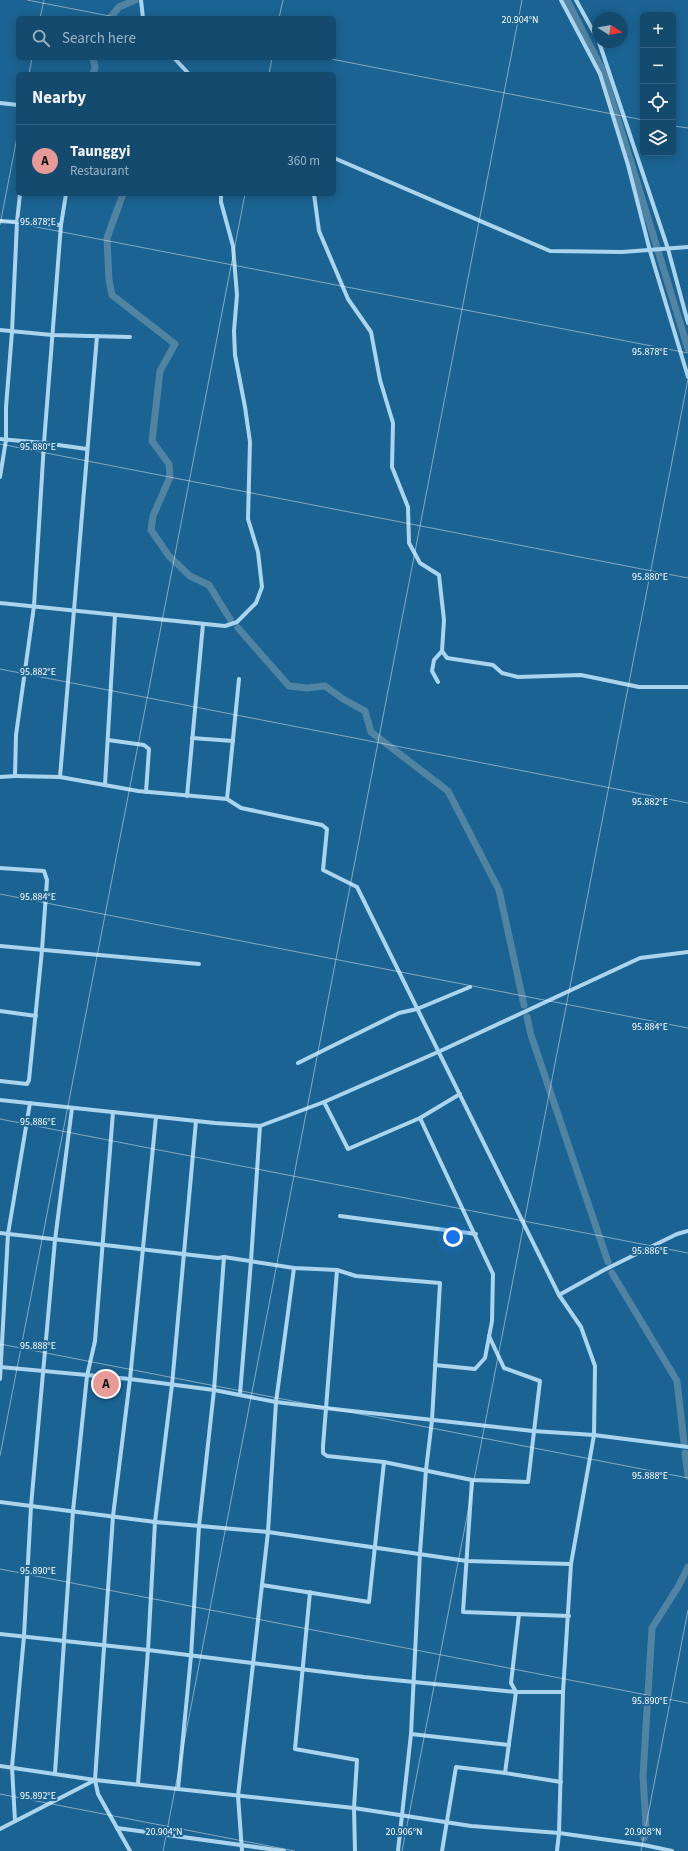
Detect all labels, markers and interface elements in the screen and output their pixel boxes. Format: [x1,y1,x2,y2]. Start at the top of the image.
north arrow [592,12,628,48]
map controls [640,12,676,156]
button: + [640,12,676,48]
text: 20.904°N [501,13,539,27]
search box [16,16,336,60]
icon: search [30,27,52,49]
text: Search here [62,28,136,49]
button: − [640,48,676,84]
button: locate [640,84,676,120]
text: Nearby [32,86,86,110]
button: layers [640,120,676,156]
text: Taunggyi [70,141,130,162]
text: A [41,152,49,170]
text: 360 m [287,152,320,170]
text: Restaurant [70,162,129,180]
text: 95.878°E [20,215,56,229]
text: 95.878°E [632,345,668,359]
text: 95.880°E [20,440,56,454]
text: 95.880°E [632,570,668,584]
text: 95.882°E [20,665,56,679]
text: 95.882°E [632,795,668,809]
text: 95.884°E [20,890,56,904]
text: 95.884°E [632,1020,668,1034]
text: 95.886°E [20,1115,56,1129]
your location [443,1227,463,1247]
text: 95.886°E [632,1244,668,1258]
text: 95.888°E [20,1339,56,1353]
pin: A [93,1369,119,1399]
text: 95.888°E [632,1469,668,1483]
text: 95.890°E [20,1564,56,1578]
text: 95.890°E [632,1694,668,1708]
text: 95.892°E [20,1789,56,1803]
text: 20.904°N [145,1825,183,1839]
text: 20.906°N [385,1825,423,1839]
text: 20.908°N [624,1825,662,1839]

